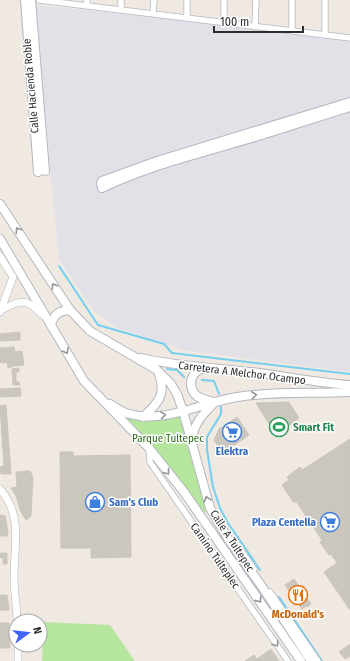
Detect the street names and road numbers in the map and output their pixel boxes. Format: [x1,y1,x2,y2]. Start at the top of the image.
street label: Calle Hacienda Roble [20,38,42,134]
street label: Carretera A Melchor Ocampo [178,359,307,387]
street label: Calle A Tultepec [207,508,257,575]
street label: Camino Tulteplec [188,521,243,592]

